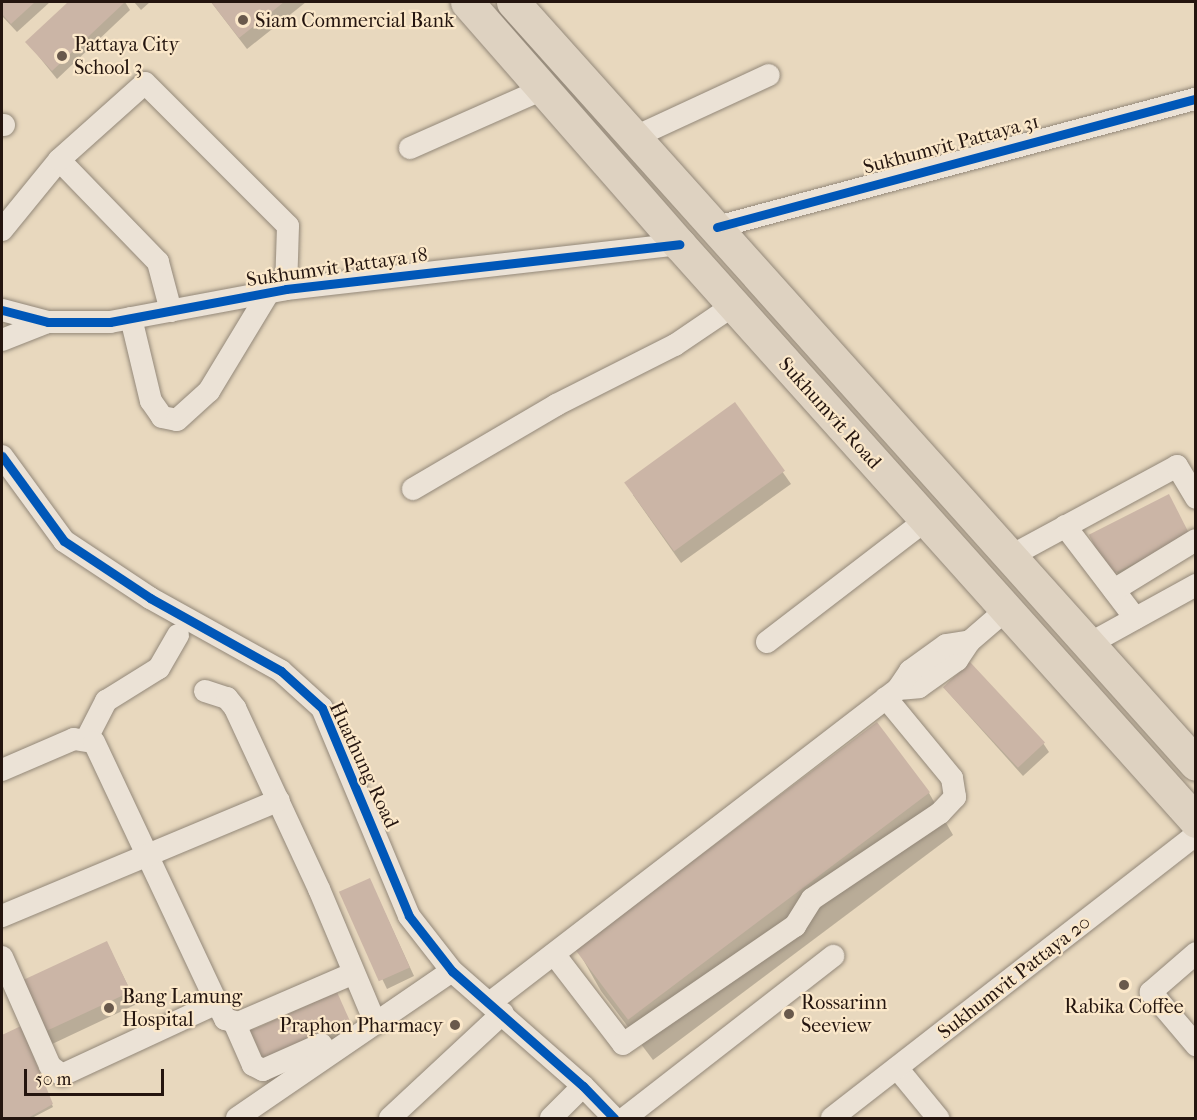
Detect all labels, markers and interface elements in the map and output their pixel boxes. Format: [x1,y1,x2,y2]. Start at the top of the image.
place label: Siam Commercial Bank [255,8,454,32]
marker: Siam Commercial Bank [236,13,250,27]
place label: Pattaya City School 3 [74,33,179,80]
marker: Pattaya City School 3 [55,49,69,63]
street label: Sukhumvit Pattaya 31 [860,109,1042,179]
street label: Sukhumvit Pattaya 18 [245,242,429,292]
street label: Sukhumvit Road [774,352,886,474]
street label: Huathung Road [324,698,404,832]
street label: Sukhumvit Pattaya 20 [933,910,1095,1044]
marker: Rabika Coffee [1117,978,1131,992]
place label: Bang Lamung Hospital [122,984,242,1031]
place label: Rossarinn Seeview [801,990,887,1037]
place label: Rabika Coffee [1064,994,1184,1018]
marker: Bang Lamung Hospital [100,999,118,1017]
marker: Rossarinn Seeview [782,1007,796,1021]
place label: Praphon Pharmacy [279,1013,443,1037]
marker: Praphon Pharmacy [448,1018,462,1032]
scale bar [27,1057,166,1095]
text: 50 m [35,1069,71,1090]

